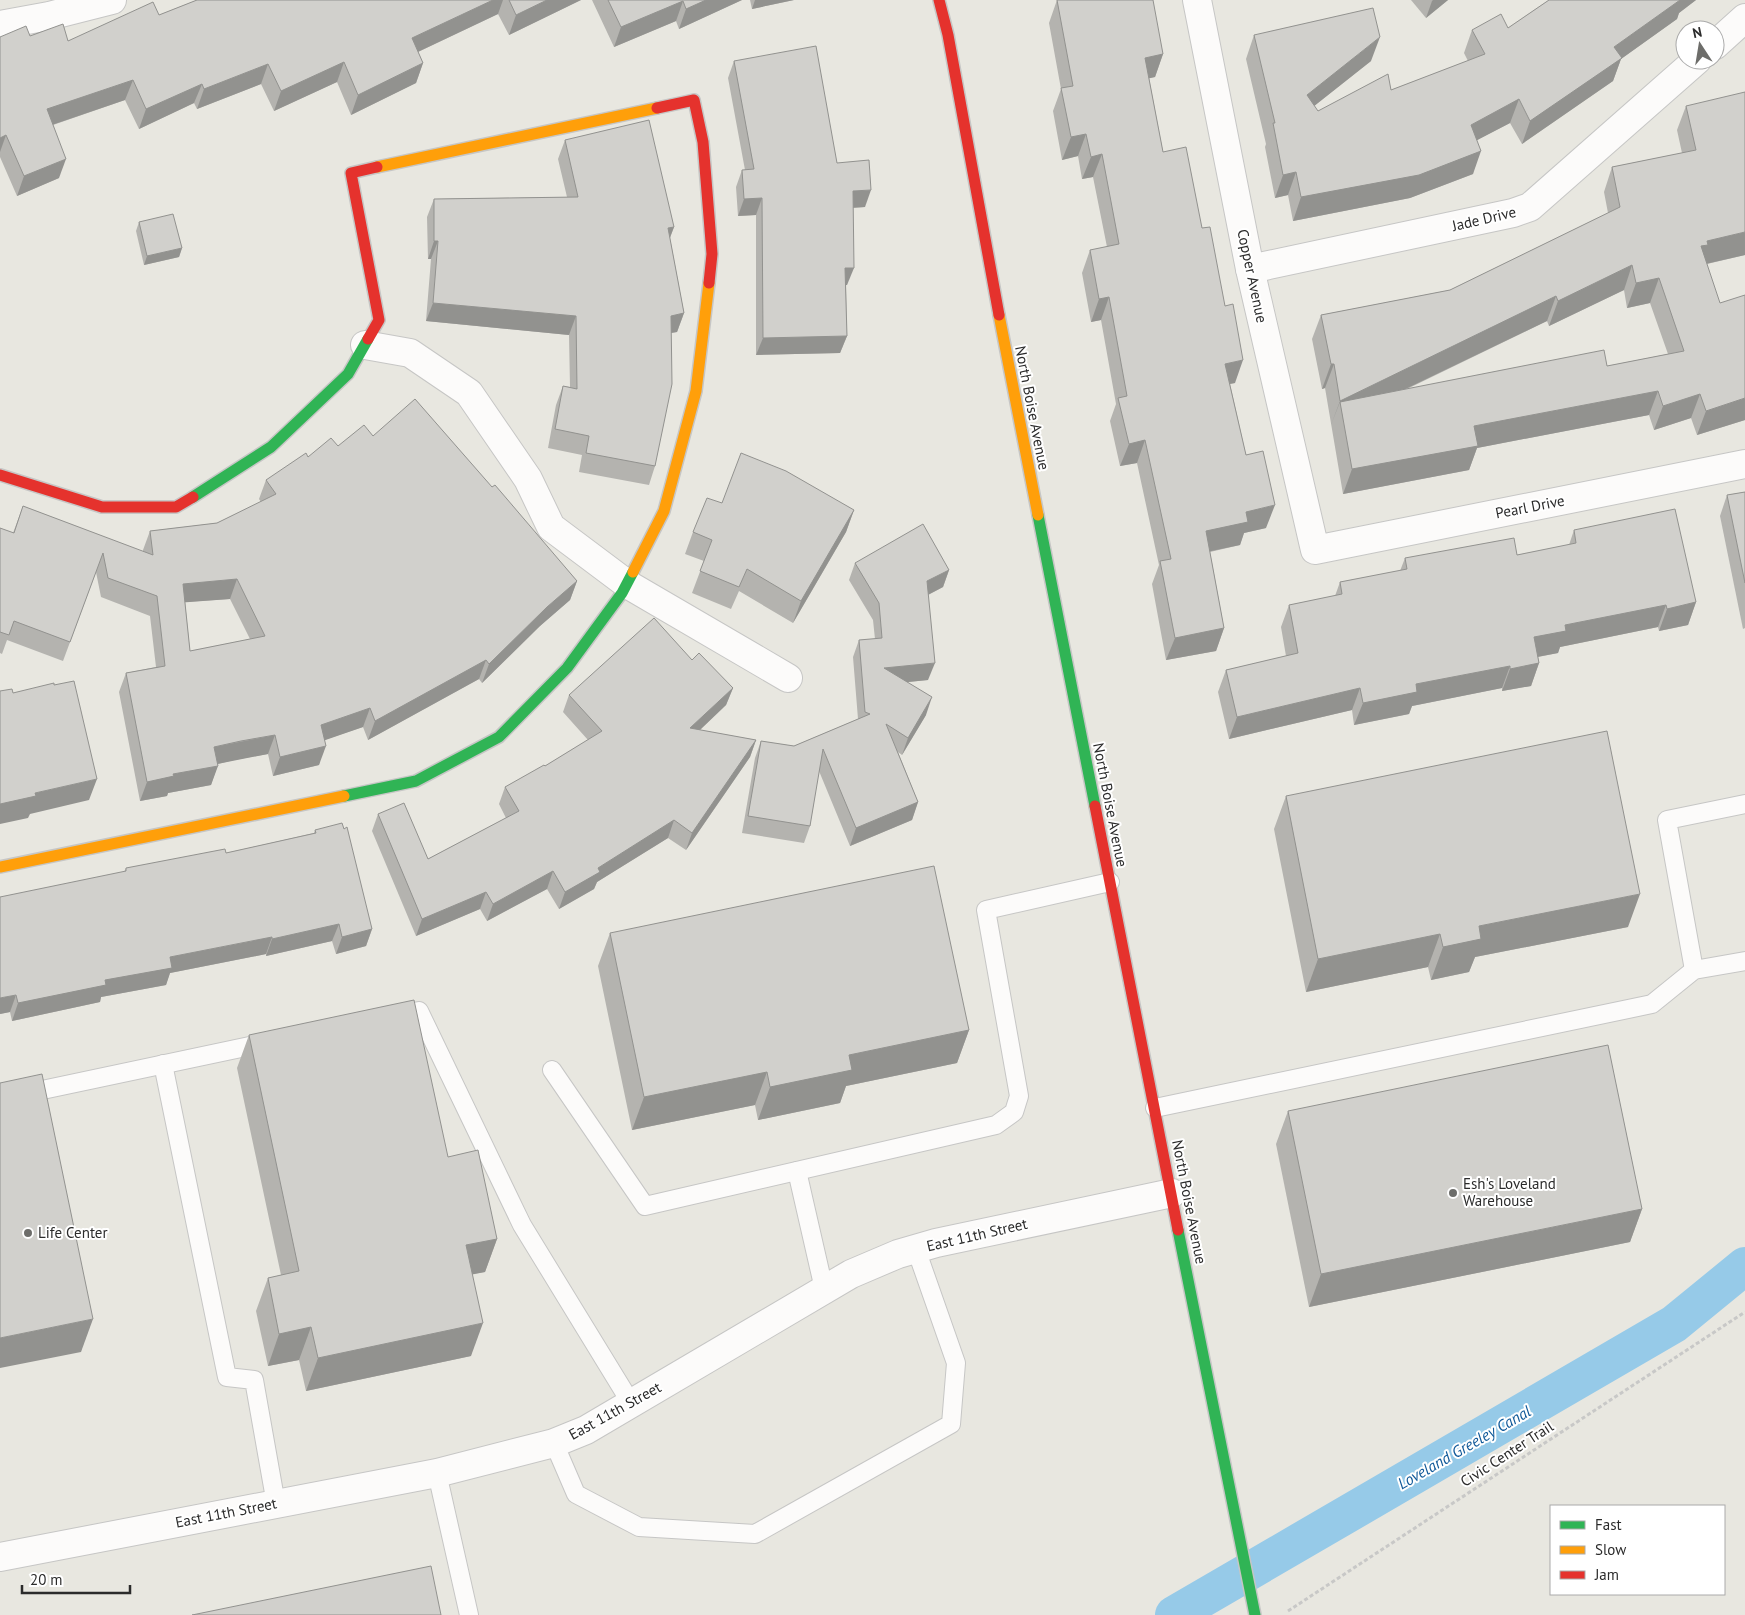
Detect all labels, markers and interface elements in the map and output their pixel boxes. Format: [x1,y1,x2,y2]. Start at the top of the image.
north arrow [1675,20,1725,70]
text: N [1691,23,1704,42]
street label: Jade Drive [1449,202,1518,235]
street label: Copper Avenue [1233,227,1272,325]
street label: North Boise Avenue [1011,344,1054,472]
street label: Pearl Drive [1494,491,1566,523]
street label: North Boise Avenue [1089,741,1132,869]
street label: North Boise Avenue [1168,1138,1211,1266]
place label: Esh's Loveland Warehouse [1463,1174,1556,1210]
marker: Esh's Loveland Warehouse [1447,1187,1459,1199]
street label: East 11th Street [925,1214,1029,1255]
place label: Life Center [38,1223,108,1242]
marker: Life Center [22,1227,34,1239]
street label: East 11th Street [565,1377,664,1444]
water label: Loveland Greeley Canal [1394,1400,1535,1493]
street label: Civic Center Trail [1457,1416,1557,1491]
street label: East 11th Street [174,1493,278,1532]
legend [1550,1505,1725,1595]
text: Fast [1595,1515,1622,1534]
text: Slow [1595,1540,1626,1559]
scale bar [22,1562,130,1594]
text: Jam [1594,1565,1619,1584]
text: 20 m [30,1570,63,1589]

